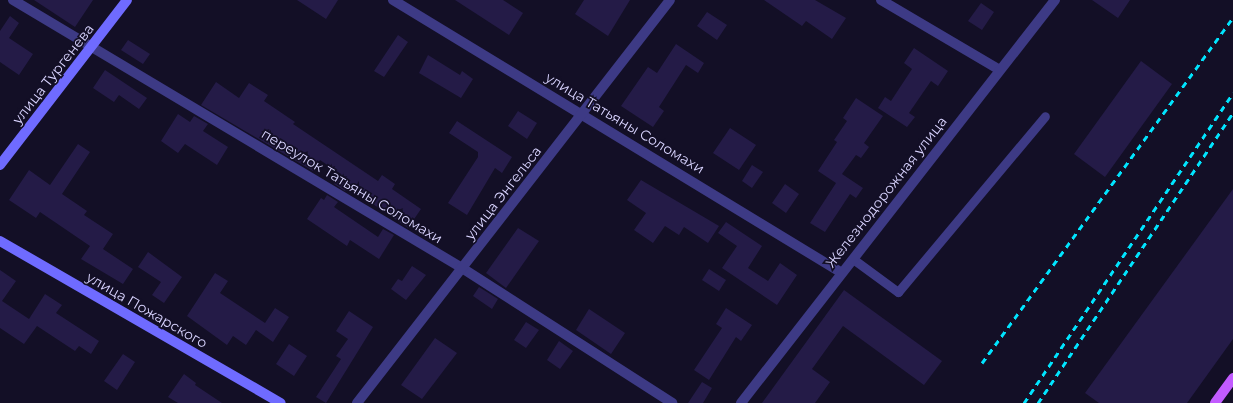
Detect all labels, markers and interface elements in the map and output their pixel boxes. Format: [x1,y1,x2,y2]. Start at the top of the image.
street label: улица Тургенева [9,21,97,127]
street label: улица Татьяны Соломахи [542,69,708,177]
street label: Железнодорожная улица [822,113,950,271]
street label: переулок Татьяны Соломахи [258,125,446,247]
street label: улица Энгельса [461,143,545,243]
street label: улица Пожарского [84,269,210,351]

